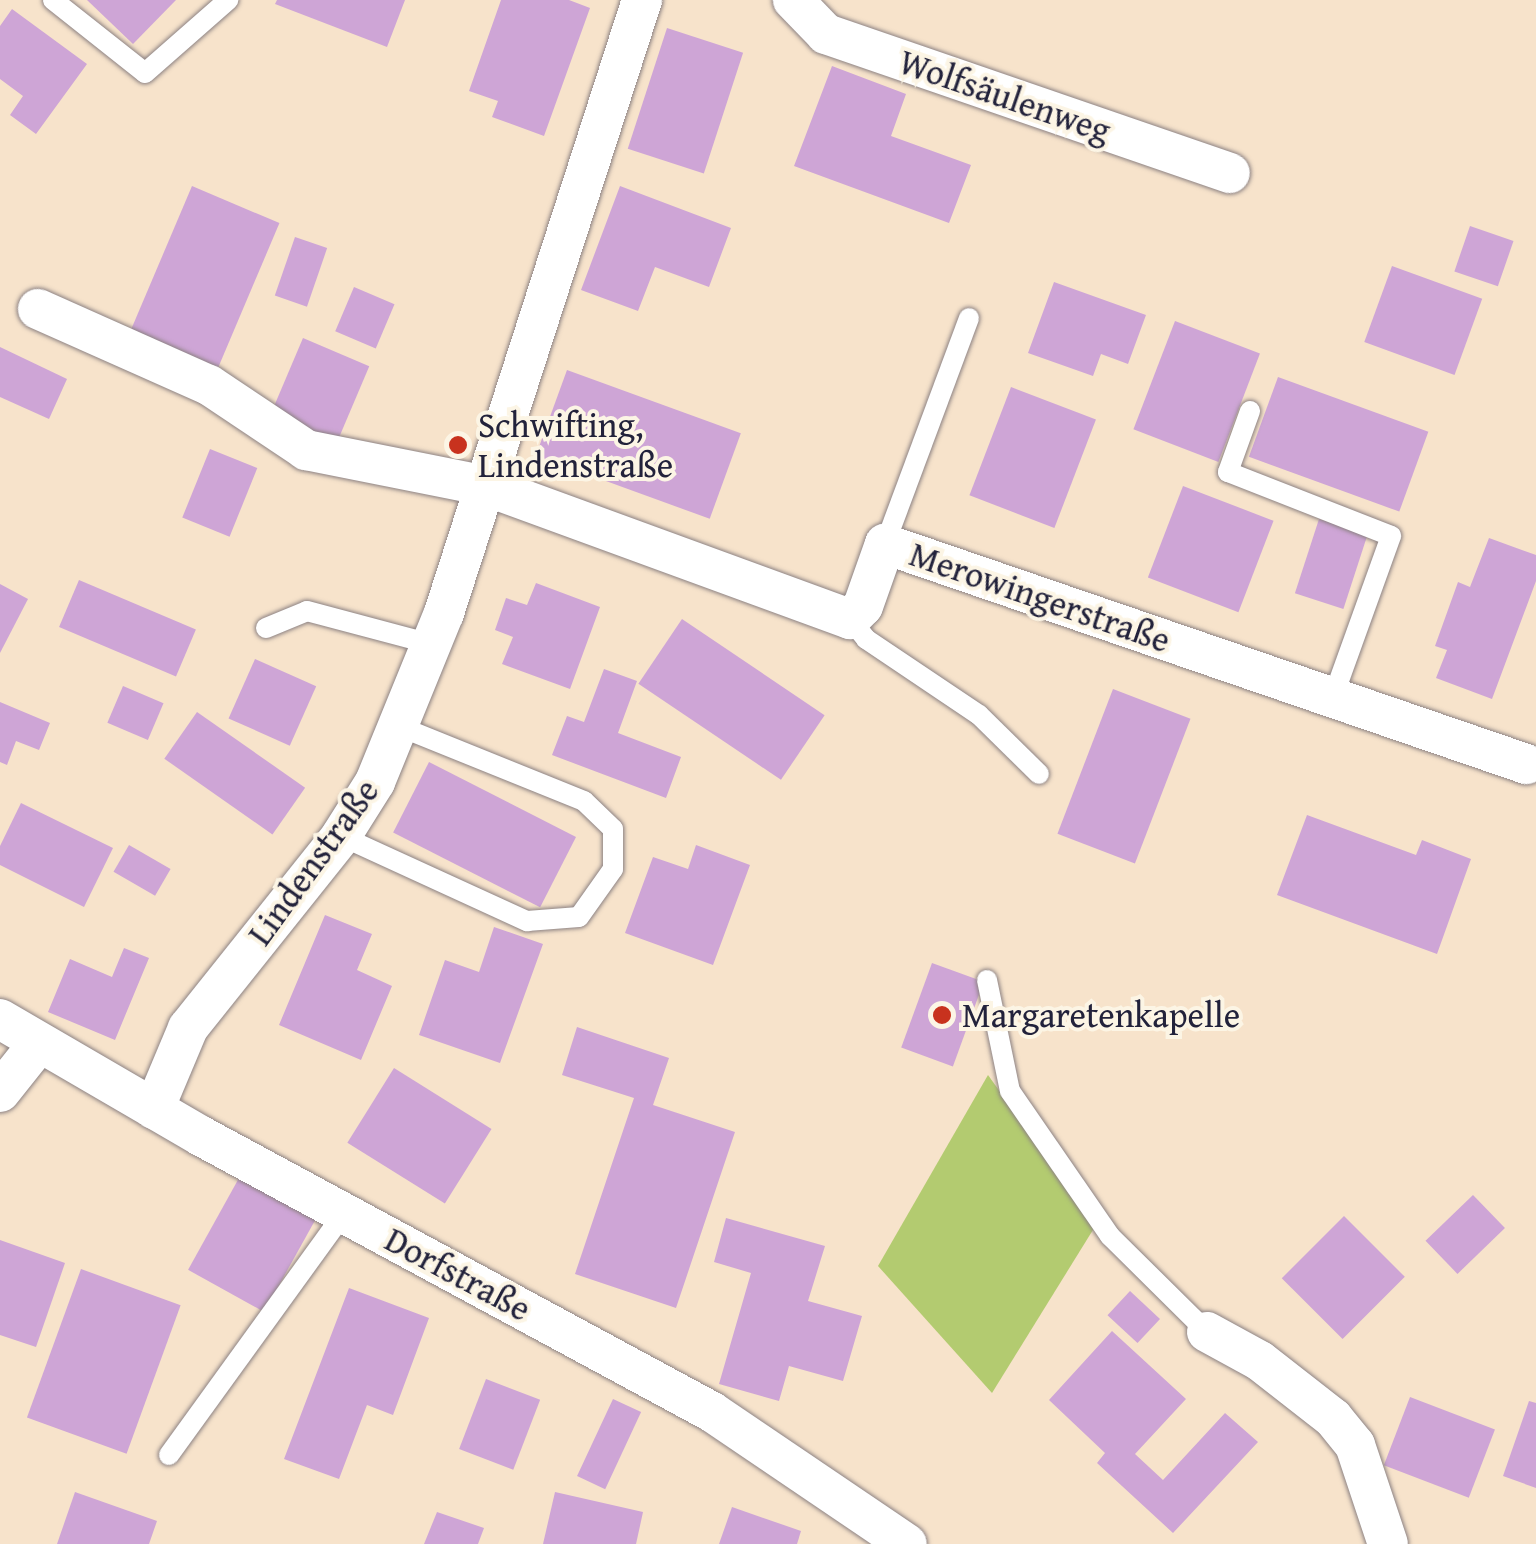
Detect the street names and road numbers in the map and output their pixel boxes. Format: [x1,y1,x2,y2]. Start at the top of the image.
street label: Wolfsäulenweg [894,40,1116,152]
street label: Merowingerstraße [904,533,1176,661]
street label: Lindenstraße [239,771,387,953]
street label: Dorfstraße [378,1218,538,1330]

